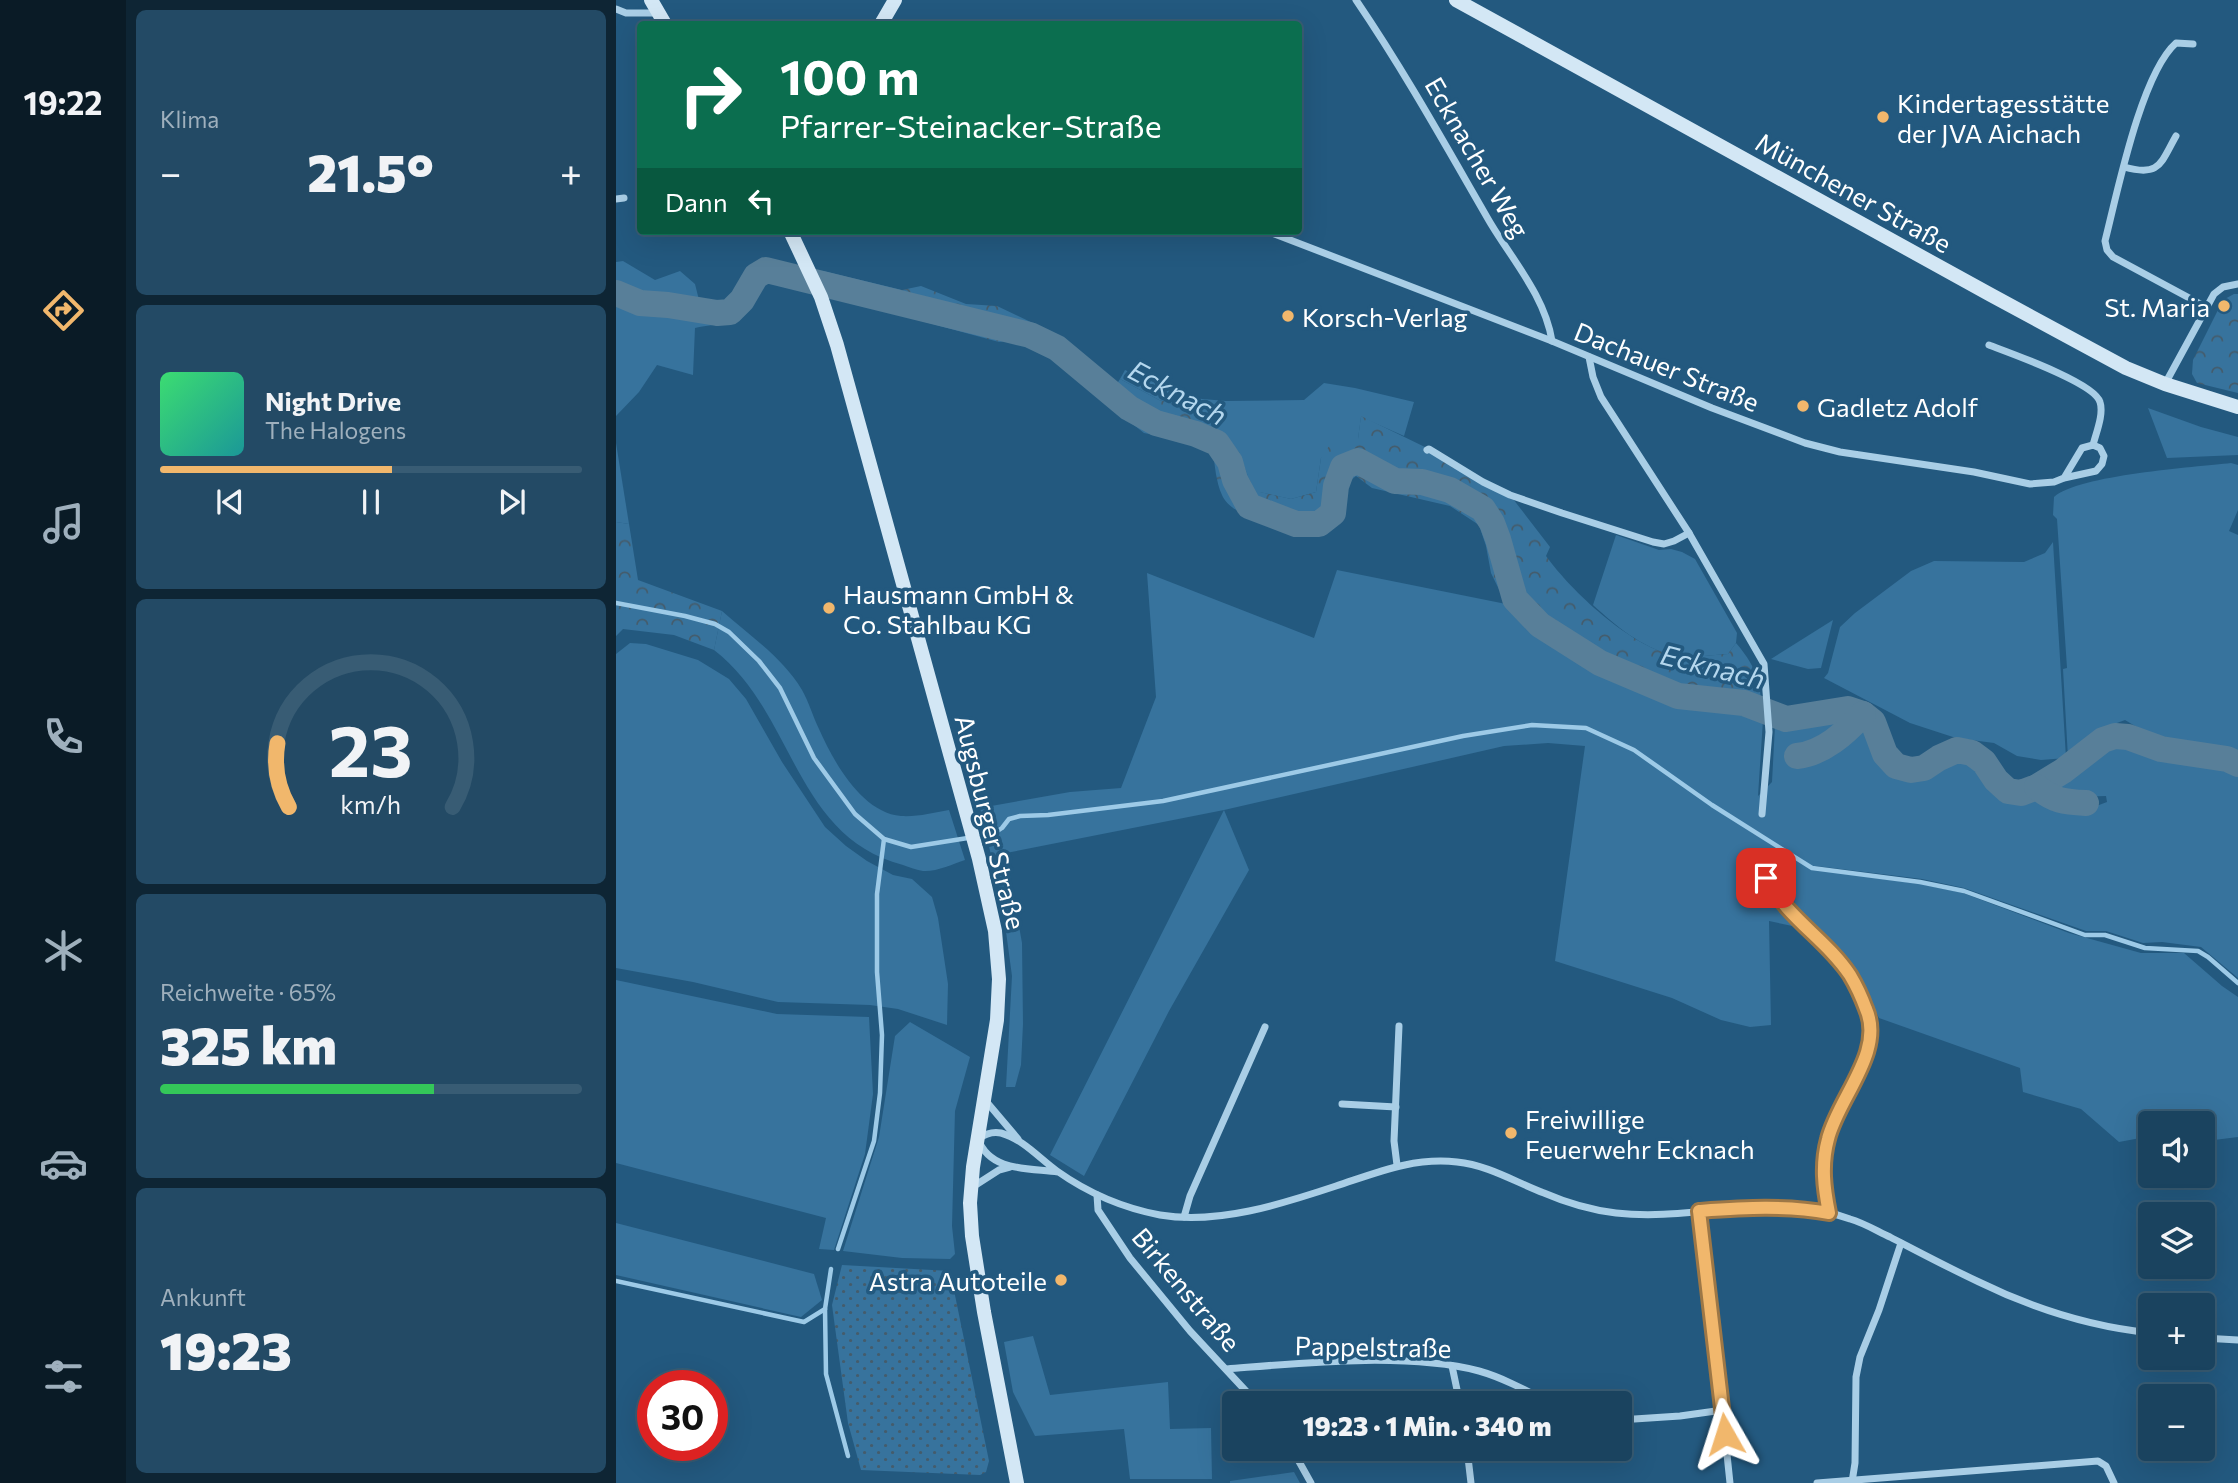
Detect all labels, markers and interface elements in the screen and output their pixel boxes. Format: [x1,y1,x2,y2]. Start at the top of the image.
text: 100 m [780,45,919,105]
icon: right [665,49,756,140]
street label: Ecknacher Weg [1420,71,1536,243]
text: 19:22 [23,82,103,122]
place label: Kindertagesstätte der JVA Aichach [1897,87,2110,148]
text: Klima [160,105,219,133]
text: Pfarrer-Steinacker-Straße [780,105,1162,145]
marker: Kindertagesstätte der JVA Aichach [1875,109,1891,125]
street label: Münchener Straße [1751,125,1957,259]
text: 21.5° [307,139,434,203]
text: − [160,148,182,195]
text: + [560,148,582,195]
icon: left [742,182,780,220]
text: Dann [665,186,728,217]
icon: directions [39,286,88,335]
place label: St. Maria [2104,291,2210,322]
marker: St. Maria [2216,298,2232,314]
place label: Korsch-Verlag [1302,301,1468,332]
marker: Korsch-Verlag [1280,308,1296,324]
street label: Dachauer Straße [1570,315,1764,417]
water label: Ecknach [1123,352,1233,432]
text: Night Drive [265,385,401,416]
place label: Gadletz Adolf [1817,391,1979,422]
marker: Gadletz Adolf [1795,398,1811,414]
text: The Halogens [265,416,406,444]
icon: previous [211,483,249,521]
icon: pause [352,483,390,521]
icon: next [493,483,531,521]
icon: music [39,499,88,548]
place label: Hausmann GmbH & Co. Stahlbau KG [843,578,1074,639]
marker: Hausmann GmbH & Co. Stahlbau KG [821,600,837,616]
water label: Ecknach [1657,637,1769,695]
text: 23 [329,704,413,793]
street label: Augsburger Straße [949,711,1033,933]
icon: phone [39,712,88,761]
text: km/h [341,789,401,819]
pin [1736,848,1796,908]
icon: arrive [1747,859,1785,897]
icon: climate [39,926,88,975]
text: Reichweite · 65% [160,978,336,1006]
text: 325 km [160,1012,337,1076]
place label: Freiwillige Feuerwehr Ecknach [1525,1103,1755,1164]
map controls [2138,1111,2215,1461]
button: sound [2138,1111,2215,1188]
marker: Freiwillige Feuerwehr Ecknach [1503,1125,1519,1141]
icon: car [39,1139,88,1188]
button: layers [2138,1202,2215,1279]
street label: Birkenstraße [1126,1221,1248,1357]
place label: Astra Autoteile [869,1265,1047,1296]
marker: Astra Autoteile [1053,1272,1069,1288]
text: Ankunft [160,1283,246,1311]
button: + [2138,1293,2215,1370]
text: 19:23 [160,1317,292,1381]
street label: Pappelstraße [1294,1329,1452,1363]
icon: filters [39,1352,88,1401]
speed limit sign: 30 [637,1370,728,1461]
button: − [2138,1384,2215,1461]
position arrow [1688,1397,1762,1471]
text: 19:23 · 1 Min. · 340 m [1302,1410,1552,1441]

